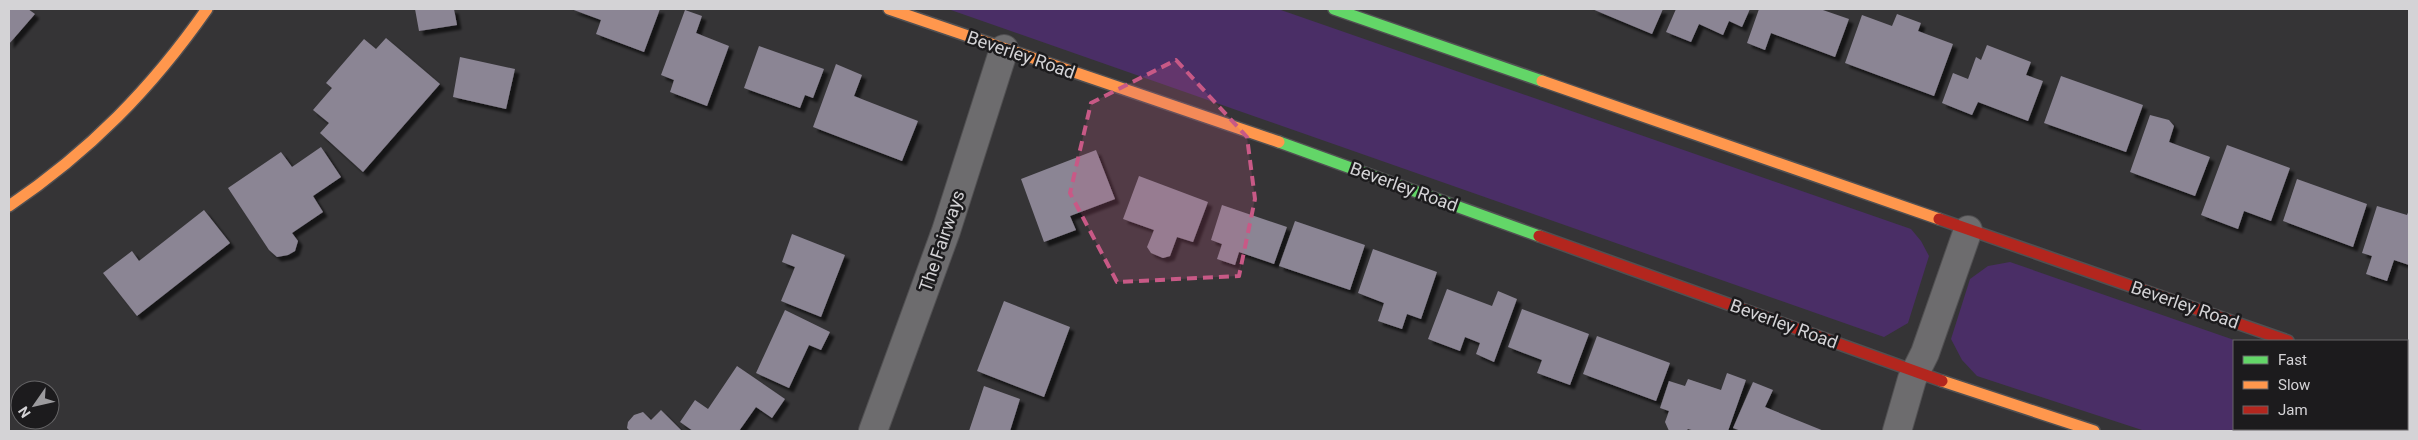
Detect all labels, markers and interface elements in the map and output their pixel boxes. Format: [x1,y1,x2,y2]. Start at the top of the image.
street label: Beverley Road [964,26,1078,83]
street label: Beverley Road [1347,157,1461,216]
street label: The Fairways [914,187,969,294]
street label: Beverley Road [2128,276,2242,333]
street label: Beverley Road [1727,294,1841,353]
legend [2233,340,2408,430]
text: Fast [2278,351,2307,369]
text: Slow [2278,376,2310,394]
north arrow [10,380,60,430]
text: Jam [2278,401,2308,419]
text: N [15,404,34,421]

